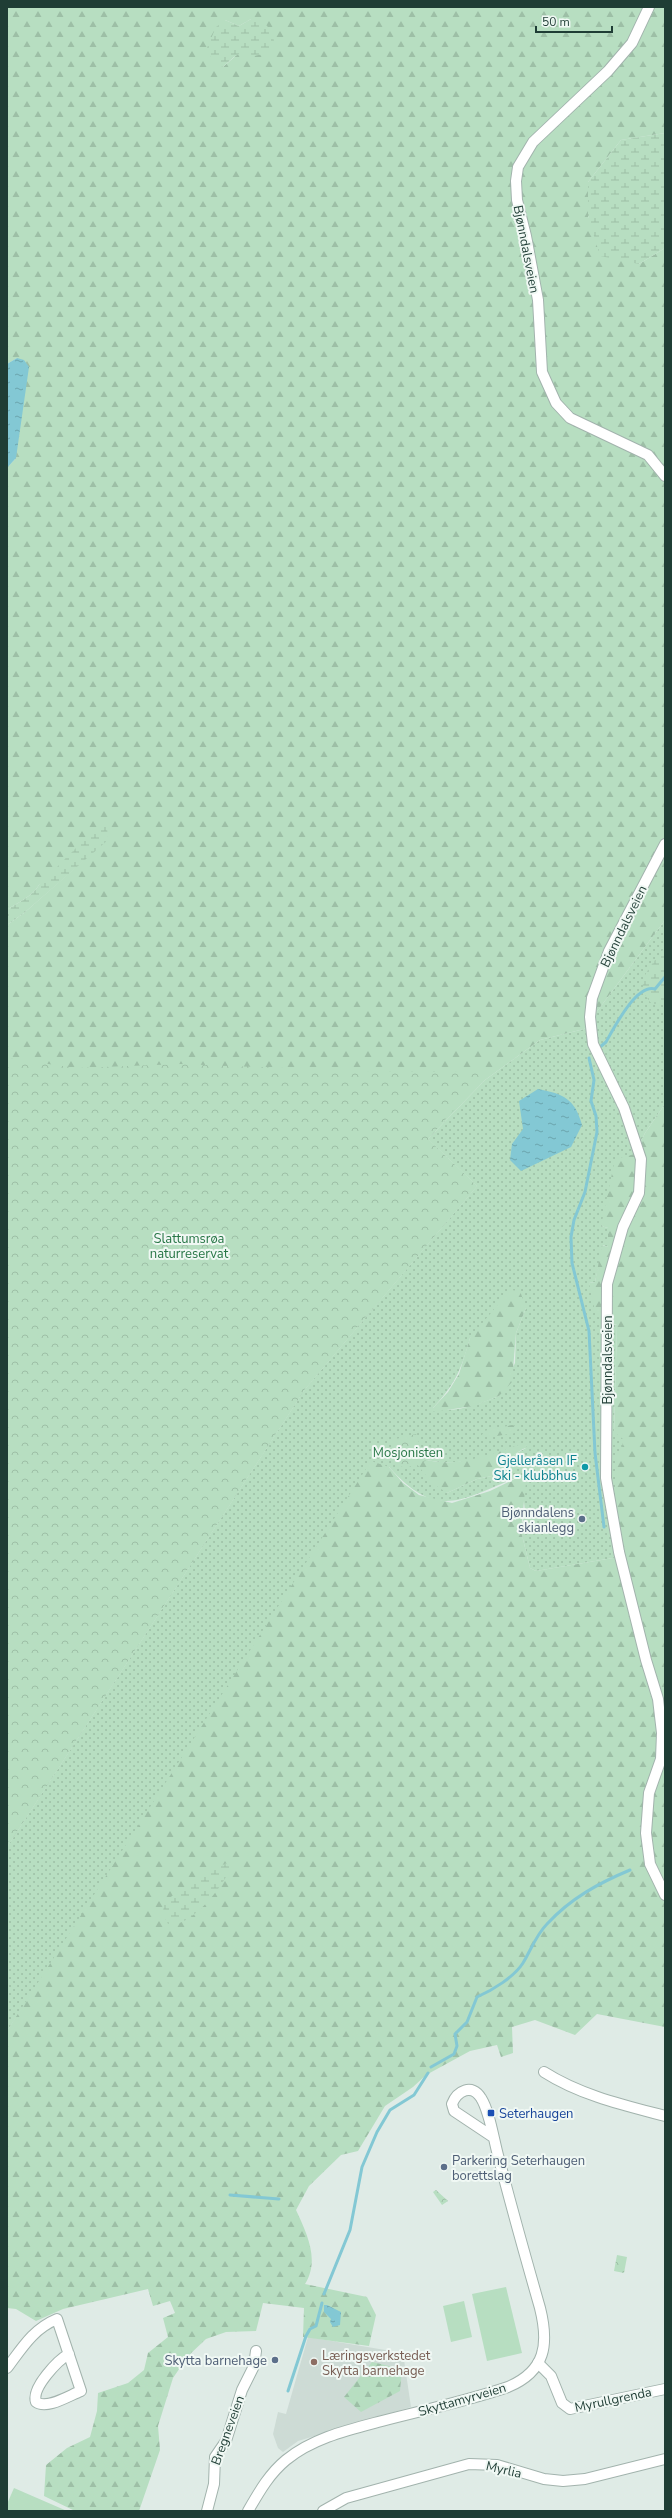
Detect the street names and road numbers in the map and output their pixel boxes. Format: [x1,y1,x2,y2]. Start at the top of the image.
street label: Bjønndalsveien [509,204,543,295]
street label: Bjønndalsveien [596,882,652,970]
street label: Bjønndalsveien [599,1315,617,1405]
street label: Skyttamyrveien [416,2379,508,2421]
street label: Myrullgrenda [573,2383,653,2417]
street label: Bregneveien [207,2393,249,2468]
street label: Myrlia [484,2457,523,2483]

